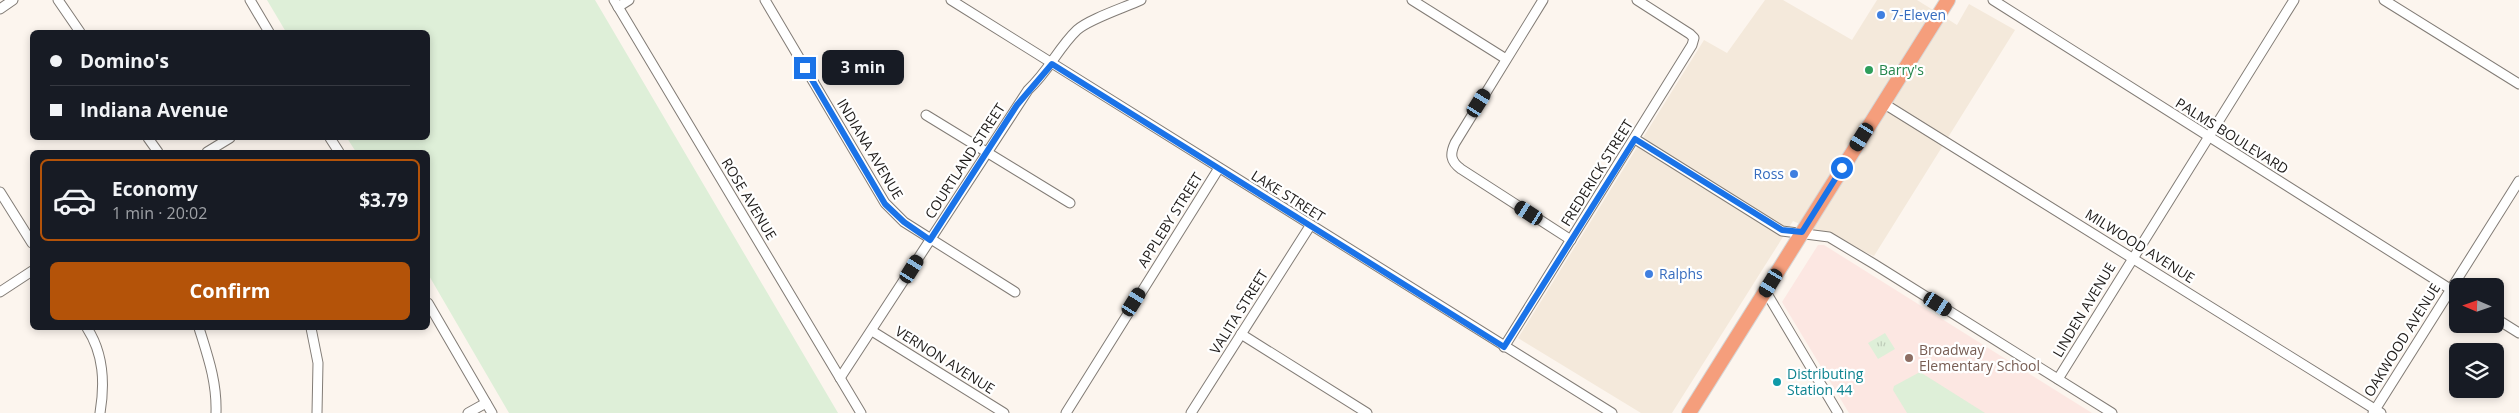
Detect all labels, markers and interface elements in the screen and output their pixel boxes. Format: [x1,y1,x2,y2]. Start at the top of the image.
place label: 7-Eleven [1891,5,1946,24]
marker: 7-Eleven [1875,9,1887,21]
text: Domino's [80,48,169,74]
callout: 3 min [822,50,905,86]
text: 3 min [841,56,885,78]
route end [794,57,816,79]
place label: Barry's [1879,60,1924,79]
marker: Barry's [1863,64,1875,76]
car [1464,86,1493,120]
street label: PALMS BOULEVARD [2172,93,2292,178]
street label: INDIANA AVENUE [833,95,908,202]
text: Indiana Avenue [80,97,228,123]
street label: COURTLAND STREET [920,99,1009,222]
street label: FREDERICK STREET [1556,116,1637,230]
car [1847,120,1876,154]
street label: ROSE AVENUE [718,154,781,243]
route start [1831,157,1853,179]
place label: Ross [1754,164,1784,183]
street label: LAKE STREET [1248,165,1329,226]
street label: APPLEBY STREET [1133,168,1207,271]
marker: Ross [1788,168,1800,180]
text: Economy [112,176,198,202]
icon: car [52,178,97,223]
text: $3.79 [359,187,408,213]
car [1512,199,1545,227]
text: 1 min · 20:02 [112,202,207,224]
street label: MILWOOD AVENUE [2082,204,2199,287]
car [897,252,926,286]
street label: LINDEN AVENUE [2048,259,2119,361]
button: Confirm [50,262,410,320]
place label: Ralphs [1659,264,1703,283]
street label: VALITA STREET [1205,266,1272,357]
car [1756,266,1785,300]
marker: Ralphs [1643,268,1655,280]
north arrow [2449,278,2504,332]
map controls [2449,278,2504,398]
street label: OAKWOOD AVENUE [2359,279,2444,400]
car [1119,285,1148,319]
car [1921,290,1954,318]
street label: VERNON AVENUE [892,321,999,398]
place label: Broadway Elementary School [1919,340,2040,375]
button: layers [2449,343,2504,398]
marker: Broadway Elementary School [1903,352,1915,364]
place label: Distributing Station 44 [1787,364,1864,399]
marker: Distributing Station 44 [1771,376,1783,388]

